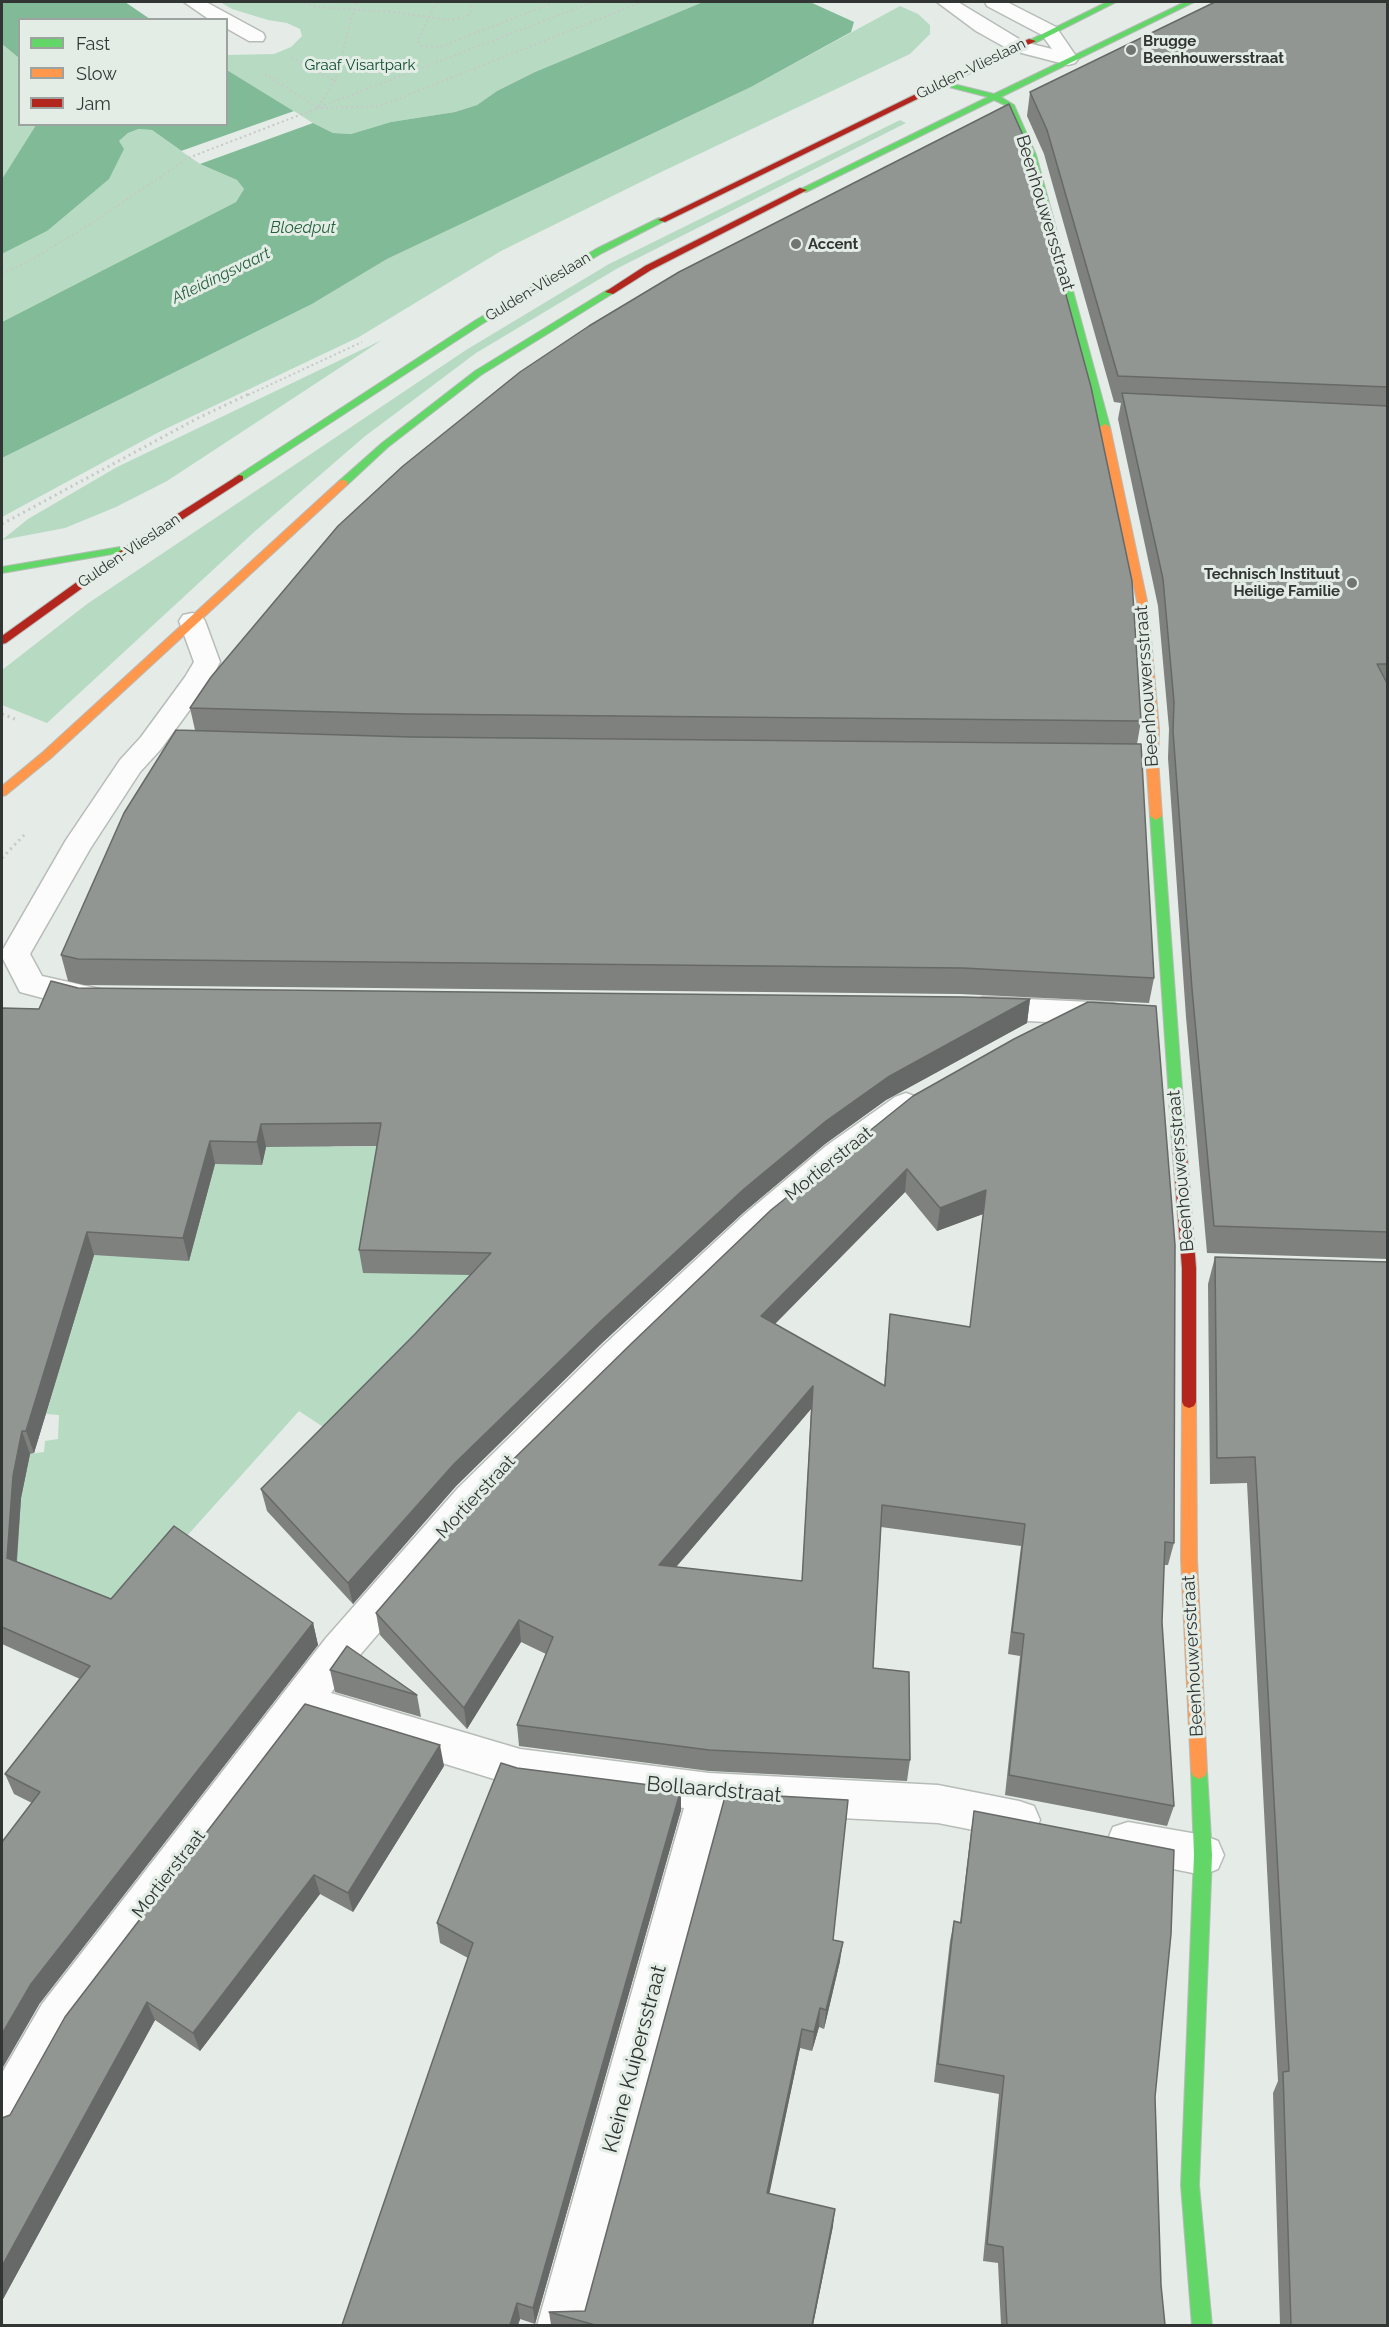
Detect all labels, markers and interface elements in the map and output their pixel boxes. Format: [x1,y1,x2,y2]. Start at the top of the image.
legend [18,18,228,126]
place label: Brugge Beenhouwersstraat [1143,32,1284,67]
text: Fast [76,33,110,54]
street label: Gulden-Vlieslaan [914,35,1028,103]
marker: Brugge Beenhouwersstraat [1124,43,1138,57]
park label: Graaf Visartpark [305,56,415,74]
text: Slow [76,63,117,84]
text: Jam [76,93,111,114]
street label: Beenhouwersstraat [1011,132,1079,294]
water label: Bloedput [270,218,336,238]
place label: Accent [808,235,858,253]
marker: Accent [789,237,803,251]
water label: Afleidingsvaart [169,244,273,308]
street label: Gulden-Vlieslaan [482,249,594,325]
street label: Gulden-Vlieslaan [75,510,183,592]
place label: Technisch Instituut Heilige Familie [1204,565,1340,600]
marker: Technisch Instituut Heilige Familie [1345,576,1359,590]
street label: Beenhouwersstraat [1131,604,1163,768]
street label: Beenhouwersstraat [1163,1089,1199,1253]
street label: Mortierstraat [781,1122,877,1206]
street label: Mortierstraat [432,1451,520,1543]
street label: Beenhouwersstraat [1178,1575,1208,1737]
street label: Bollaardstraat [646,1772,782,1808]
street label: Mortierstraat [128,1826,210,1922]
street label: Kleine Kuipersstraat [598,1962,672,2156]

